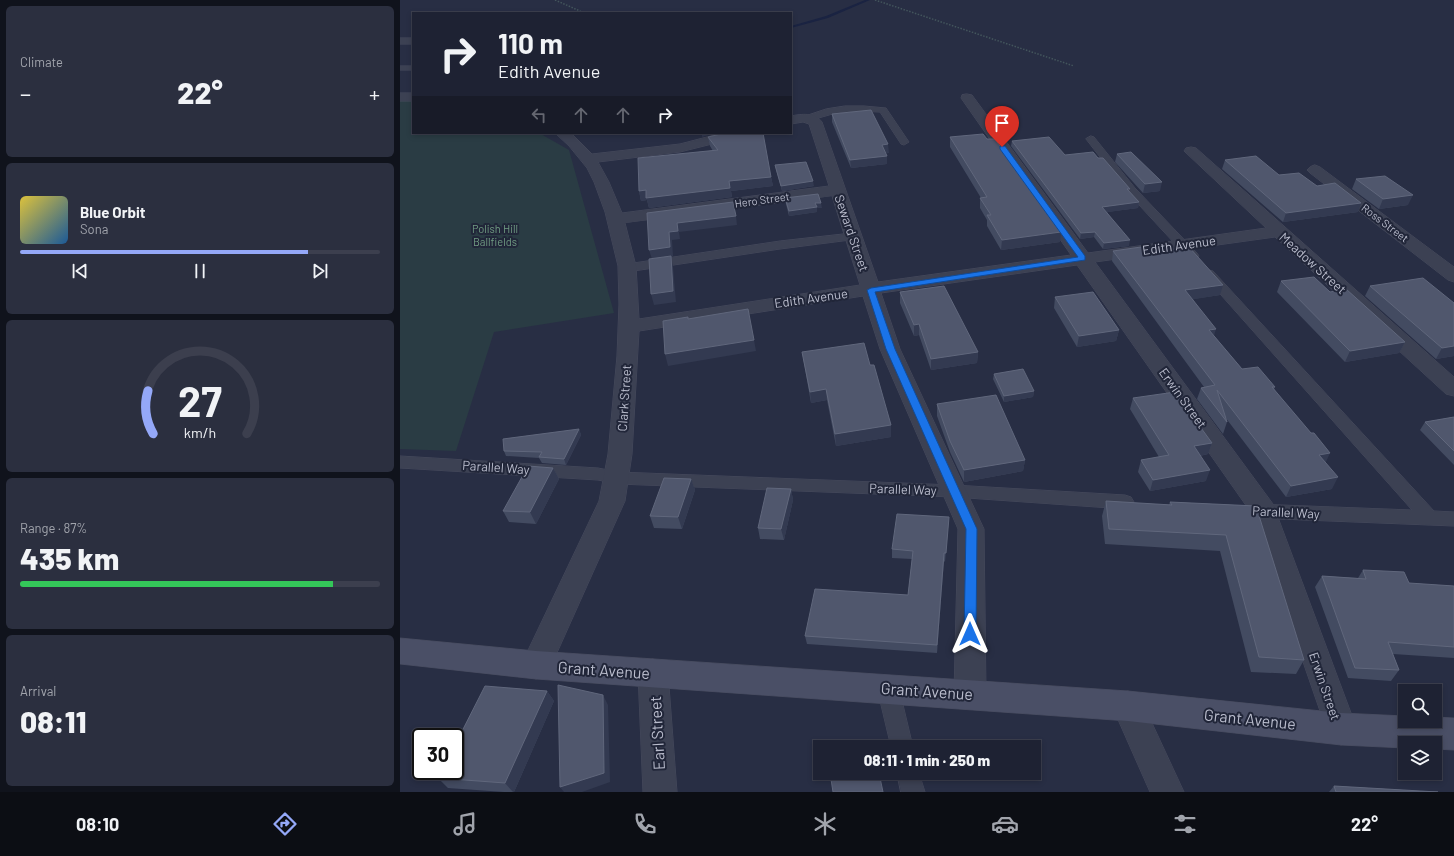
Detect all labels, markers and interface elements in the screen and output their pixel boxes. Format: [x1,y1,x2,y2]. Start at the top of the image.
text: 110 m [498,26,563,60]
icon: right [432,28,484,80]
text: Climate [20,54,63,70]
text: Edith Avenue [498,60,600,82]
text: 22° [177,74,223,110]
text: − [20,80,31,106]
text: + [369,80,380,106]
icon: left [528,104,550,126]
icon: ahead [570,104,592,126]
icon: ahead [612,104,634,126]
icon: right [654,104,676,126]
pin [985,106,1019,147]
icon: arrive [991,112,1013,134]
street label: Hero Street [734,189,790,210]
street label: Seward Street [831,193,873,273]
street label: Ross Street [1359,201,1411,244]
text: Blue Orbit [80,203,145,221]
text: Sona [80,221,108,237]
park label: Polish Hill Ballfields [472,222,518,248]
street label: Meadow Street [1276,229,1350,297]
street label: Edith Avenue [1141,232,1217,258]
icon: previous [69,260,91,282]
icon: pause [189,260,211,282]
icon: next [309,260,331,282]
street label: Edith Avenue [773,285,849,311]
street label: Clark Street [614,364,634,432]
street label: Erwin Street [1156,365,1210,431]
text: 27 [178,375,222,425]
text: km/h [184,424,216,441]
street label: Parallel Way [462,457,530,477]
street label: Parallel Way [869,480,937,498]
street label: Parallel Way [1252,502,1320,522]
text: Range · 87% [20,520,87,536]
text: 435 km [20,540,119,576]
position arrow [949,613,991,655]
street label: Erwin Street [1306,650,1344,722]
street label: Grant Avenue [557,657,651,682]
street label: Grant Avenue [880,678,974,703]
text: Arrival [20,683,56,699]
map controls [1398,684,1442,780]
button: search [1398,684,1442,728]
street label: Earl Street [645,695,668,771]
text: 08:11 [20,703,86,739]
street label: Grant Avenue [1203,704,1297,733]
speed limit sign: 30 [412,728,464,780]
button: layers [1398,736,1442,780]
text: 08:11 · 1 min · 250 m [864,751,990,769]
icon: directions [271,810,299,838]
icon: music [451,810,479,838]
icon: phone [631,810,659,838]
icon: climate [811,810,839,838]
icon: car [991,810,1019,838]
icon: filters [1171,810,1199,838]
text: 08:10 [76,813,119,835]
text: 22° [1351,813,1378,835]

